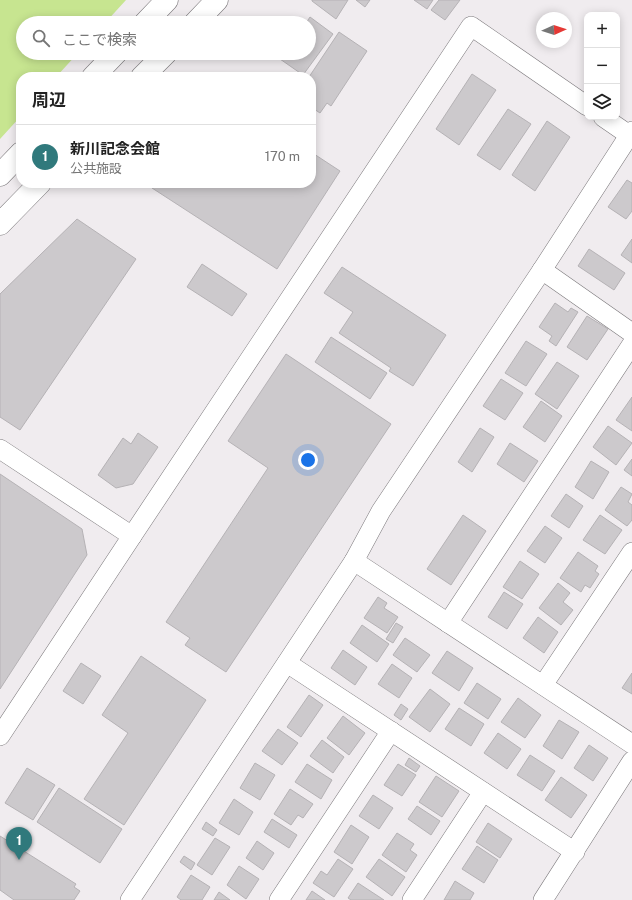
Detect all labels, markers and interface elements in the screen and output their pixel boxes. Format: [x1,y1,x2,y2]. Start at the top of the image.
north arrow [536,12,572,48]
map controls [584,12,620,120]
button: + [584,12,620,48]
search box [16,16,316,60]
icon: search [30,27,52,49]
text: ここで検索 [62,31,137,48]
button: − [584,48,620,84]
button: layers [584,84,620,120]
text: 周辺 [32,90,66,110]
text: 新川記念会館 [70,140,160,157]
text: 1 [42,149,48,164]
text: 170 m [265,149,300,164]
text: 公共施設 [70,161,122,176]
your location [298,450,318,470]
pin: 1 [6,827,32,860]

